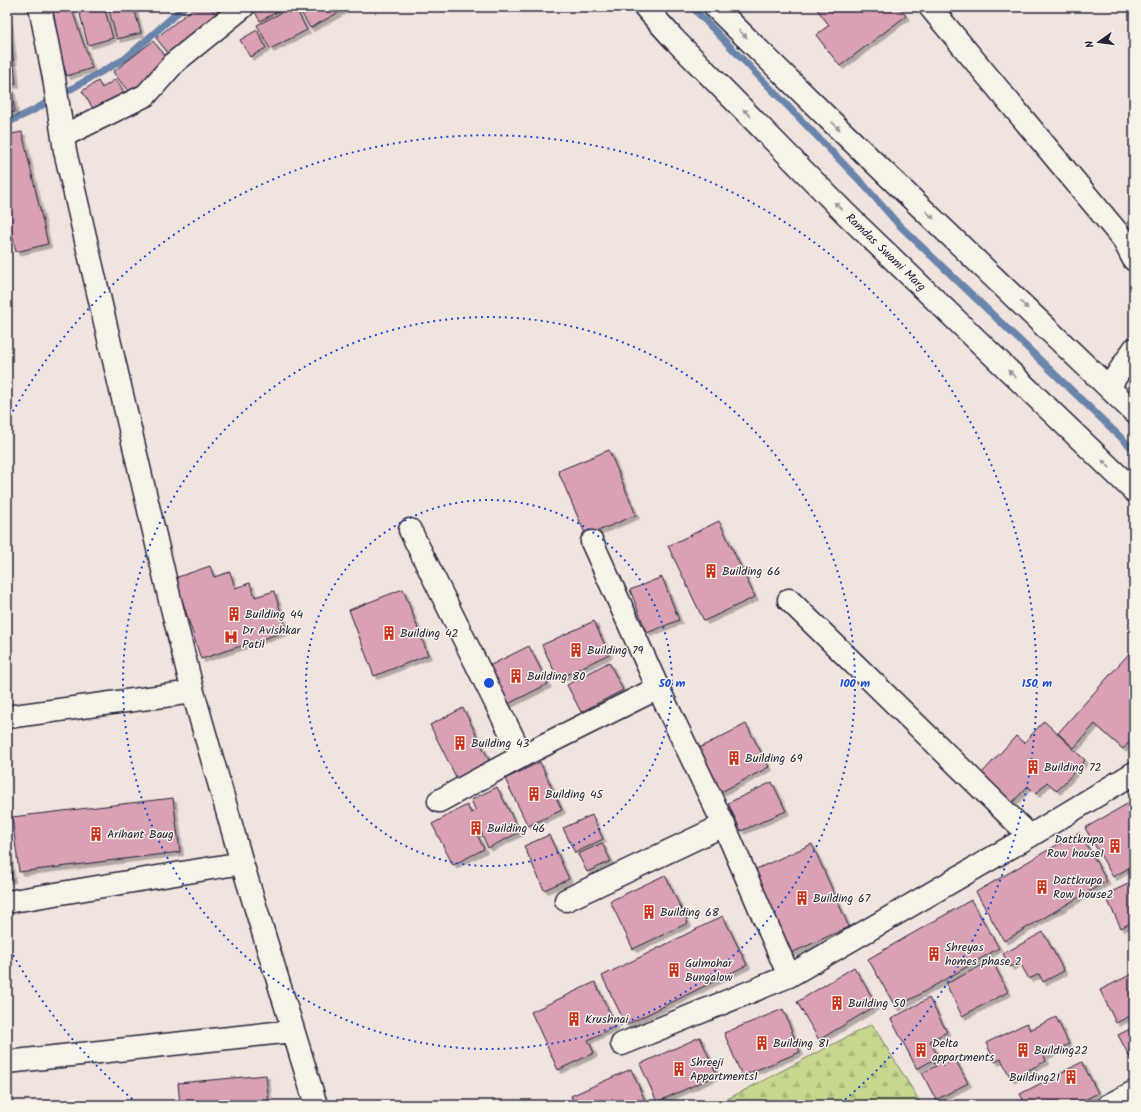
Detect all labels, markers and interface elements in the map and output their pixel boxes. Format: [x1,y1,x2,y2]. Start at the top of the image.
north arrow [1079,22,1119,62]
one-way arrow [738,29,748,39]
text: N [1081,39,1100,50]
one-way arrow [742,108,752,118]
one-way arrow [831,121,841,130]
one-way arrow [833,201,843,211]
street label: Ramdas Swami Marg [841,209,931,296]
one-way arrow [925,211,935,220]
one-way arrow [1019,300,1029,310]
one-way arrow [1007,369,1017,379]
one-way arrow [1101,459,1111,469]
place label: Building 66 [722,562,780,581]
building icon: Building 66 [703,563,719,579]
place label: Building 44 [245,605,304,624]
building icon: Building 44 [226,606,242,622]
place label: Dr Avishkar Patil [242,621,302,654]
place label: Building 42 [400,624,459,643]
building icon: Building 42 [381,625,397,641]
hospital icon: Dr Avishkar Patil [223,629,239,645]
place label: Building 79 [587,641,643,660]
building icon: Building 79 [568,642,584,658]
place label: Building 80 [527,667,585,686]
building icon: Building 80 [508,668,524,684]
text: 50 m [658,674,686,693]
text: 100 m [840,674,870,693]
text: 150 m [1022,674,1052,693]
centre of rings [482,676,496,690]
place label: Building 43 [471,734,530,753]
building icon: Building 43 [452,735,468,751]
place label: Building 69 [745,749,803,768]
building icon: Building 69 [726,750,742,766]
place label: Building 72 [1044,758,1101,777]
building icon: Building 72 [1025,759,1041,775]
place label: Building 45 [545,785,605,804]
building icon: Building 45 [526,786,542,802]
place label: Building 46 [487,819,545,838]
building icon: Building 46 [468,820,484,836]
place label: Arihant Baug [107,825,174,844]
building icon: Arihant Baug [88,826,104,842]
place label: Dattkrupa Row house1 [1047,830,1104,863]
building icon: Dattkrupa Row house1 [1107,838,1123,854]
place label: Dattkrupa Row house2 [1053,871,1113,904]
building icon: Dattkrupa Row house2 [1034,879,1050,895]
place label: Building 67 [813,889,871,908]
building icon: Building 67 [794,890,810,906]
place label: Building 68 [660,903,720,922]
building icon: Building 68 [641,904,657,920]
place label: Shreyas homes phase 2 [945,938,1022,971]
building icon: Shreyas homes phase 2 [926,946,942,962]
place label: Gulmohar Bungalow [685,954,734,987]
building icon: Gulmohar Bungalow [666,962,682,978]
place label: Building 50 [848,994,905,1013]
building icon: Building 50 [829,995,845,1011]
place label: Krushnai [585,1010,629,1029]
building icon: Krushnai [566,1011,582,1027]
place label: Building 81 [773,1034,829,1053]
place label: Delta appartments [932,1034,994,1067]
building icon: Building 81 [754,1035,770,1051]
place label: Building22 [1034,1041,1088,1060]
building icon: Delta appartments [913,1042,929,1058]
building icon: Building22 [1015,1042,1031,1058]
place label: Shreeji Appartments1 [690,1053,758,1086]
building icon: Shreeji Appartments1 [671,1061,687,1077]
place label: Building21 [1009,1068,1060,1087]
building icon: Building21 [1063,1069,1079,1085]

